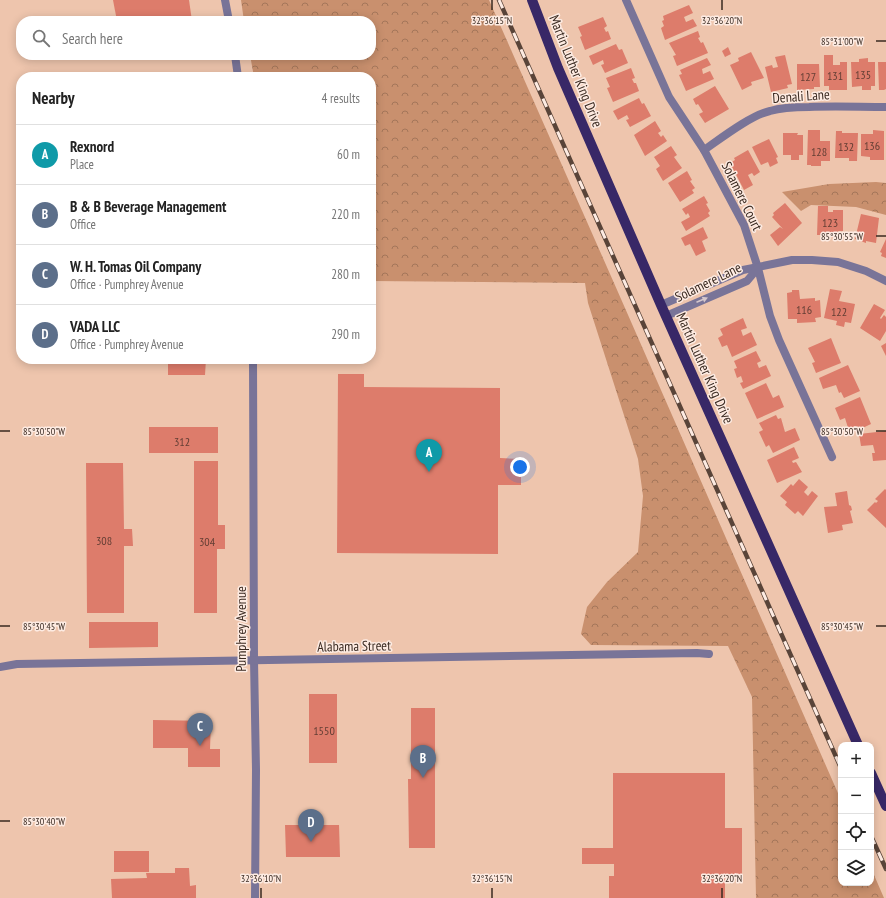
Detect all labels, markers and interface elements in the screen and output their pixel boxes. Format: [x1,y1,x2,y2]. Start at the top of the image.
street label: Martin Luther King Drive [545,12,607,130]
text: 32°36'15"N [472,14,512,27]
text: 32°36'20"N [702,14,742,27]
search box [16,16,376,60]
icon: search [30,27,52,49]
text: Search here [62,29,123,48]
text: 85°31'00"W [821,35,863,48]
house number: 135 [855,67,871,82]
house number: 131 [827,68,843,83]
house number: 127 [800,69,816,84]
street label: Denali Lane [772,85,830,107]
text: Nearby [32,87,75,109]
text: 4 results [321,90,360,107]
text: Rexnord [70,137,114,156]
house number: 136 [864,138,880,153]
house number: 132 [838,139,854,154]
house number: 128 [811,144,827,159]
text: A [42,146,48,163]
text: 60 m [337,146,360,163]
text: Place [70,156,94,173]
street label: Solamere Court [718,159,766,234]
text: B & B Beverage Management [70,197,226,216]
text: B [42,206,48,223]
text: 220 m [331,206,360,223]
house number: 123 [822,215,838,230]
text: Office [70,216,96,233]
text: 85°30'55"W [821,230,863,243]
text: W. H. Tomas Oil Company [70,257,201,276]
street label: Solamere Lane [672,258,744,306]
text: C [42,266,48,283]
text: 280 m [331,266,360,283]
text: Office · Pumphrey Avenue [70,276,184,293]
one-way arrow [696,297,707,303]
house number: 116 [796,302,812,317]
house number: 122 [831,304,847,319]
street label: Martin Luther King Drive [672,310,738,426]
text: VADA LLC [70,317,120,336]
text: D [42,326,48,343]
text: 290 m [331,326,360,343]
text: Office · Pumphrey Avenue [70,336,184,353]
text: 85°30'50"W [23,425,65,438]
text: 85°30'50"W [821,425,863,438]
house number: 312 [174,434,190,449]
pin: A [416,439,442,472]
your location [510,457,530,477]
house number: 308 [96,533,112,548]
house number: 304 [199,534,216,549]
street label: Pumphrey Avenue [232,586,250,672]
text: 85°30'45"W [23,620,65,633]
text: 85°30'45"W [821,620,863,633]
street label: Alabama Street [317,636,391,656]
pin: C [187,713,213,746]
house number: 1550 [313,723,335,738]
map controls [838,742,874,886]
button: + [838,742,874,778]
pin: B [410,745,436,778]
button: − [838,778,874,814]
pin: D [298,809,324,842]
button: locate [838,814,874,850]
text: 85°30'40"W [23,815,65,828]
button: layers [838,850,874,886]
text: 32°36'10"N [241,872,281,885]
text: 32°36'15"N [472,872,512,885]
text: 32°36'20"N [702,872,742,885]

